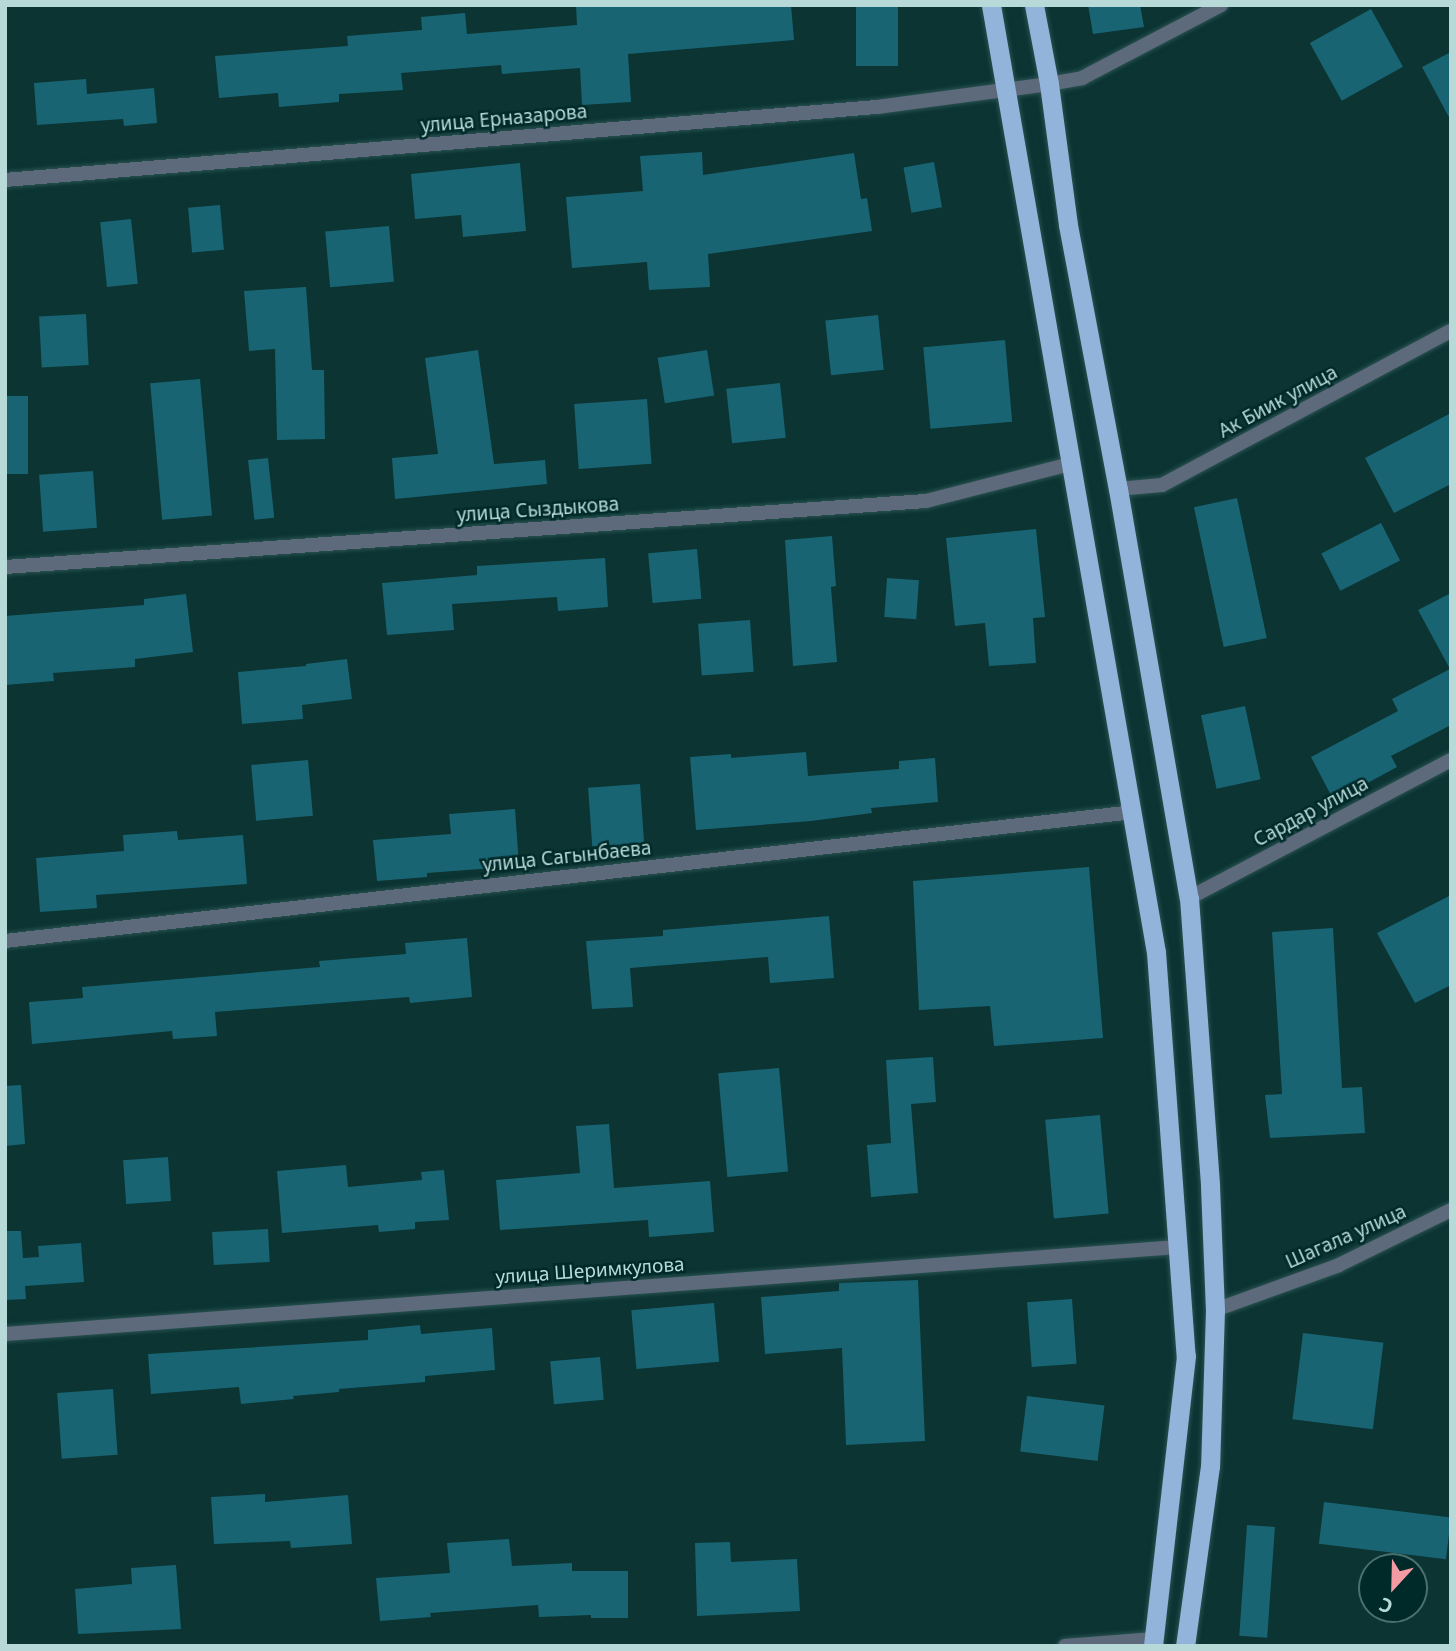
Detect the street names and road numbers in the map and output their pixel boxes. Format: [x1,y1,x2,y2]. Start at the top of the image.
street label: улица Ерназарова [420,100,588,138]
street label: Ак Биик улица [1215,361,1341,443]
street label: улица Сыздыкова [456,493,620,527]
street label: Сардар улица [1250,772,1372,852]
street label: улица Сагынбаева [481,837,653,877]
street label: Шагала улица [1282,1200,1410,1274]
street label: улица Шеримкулова [495,1253,685,1289]

